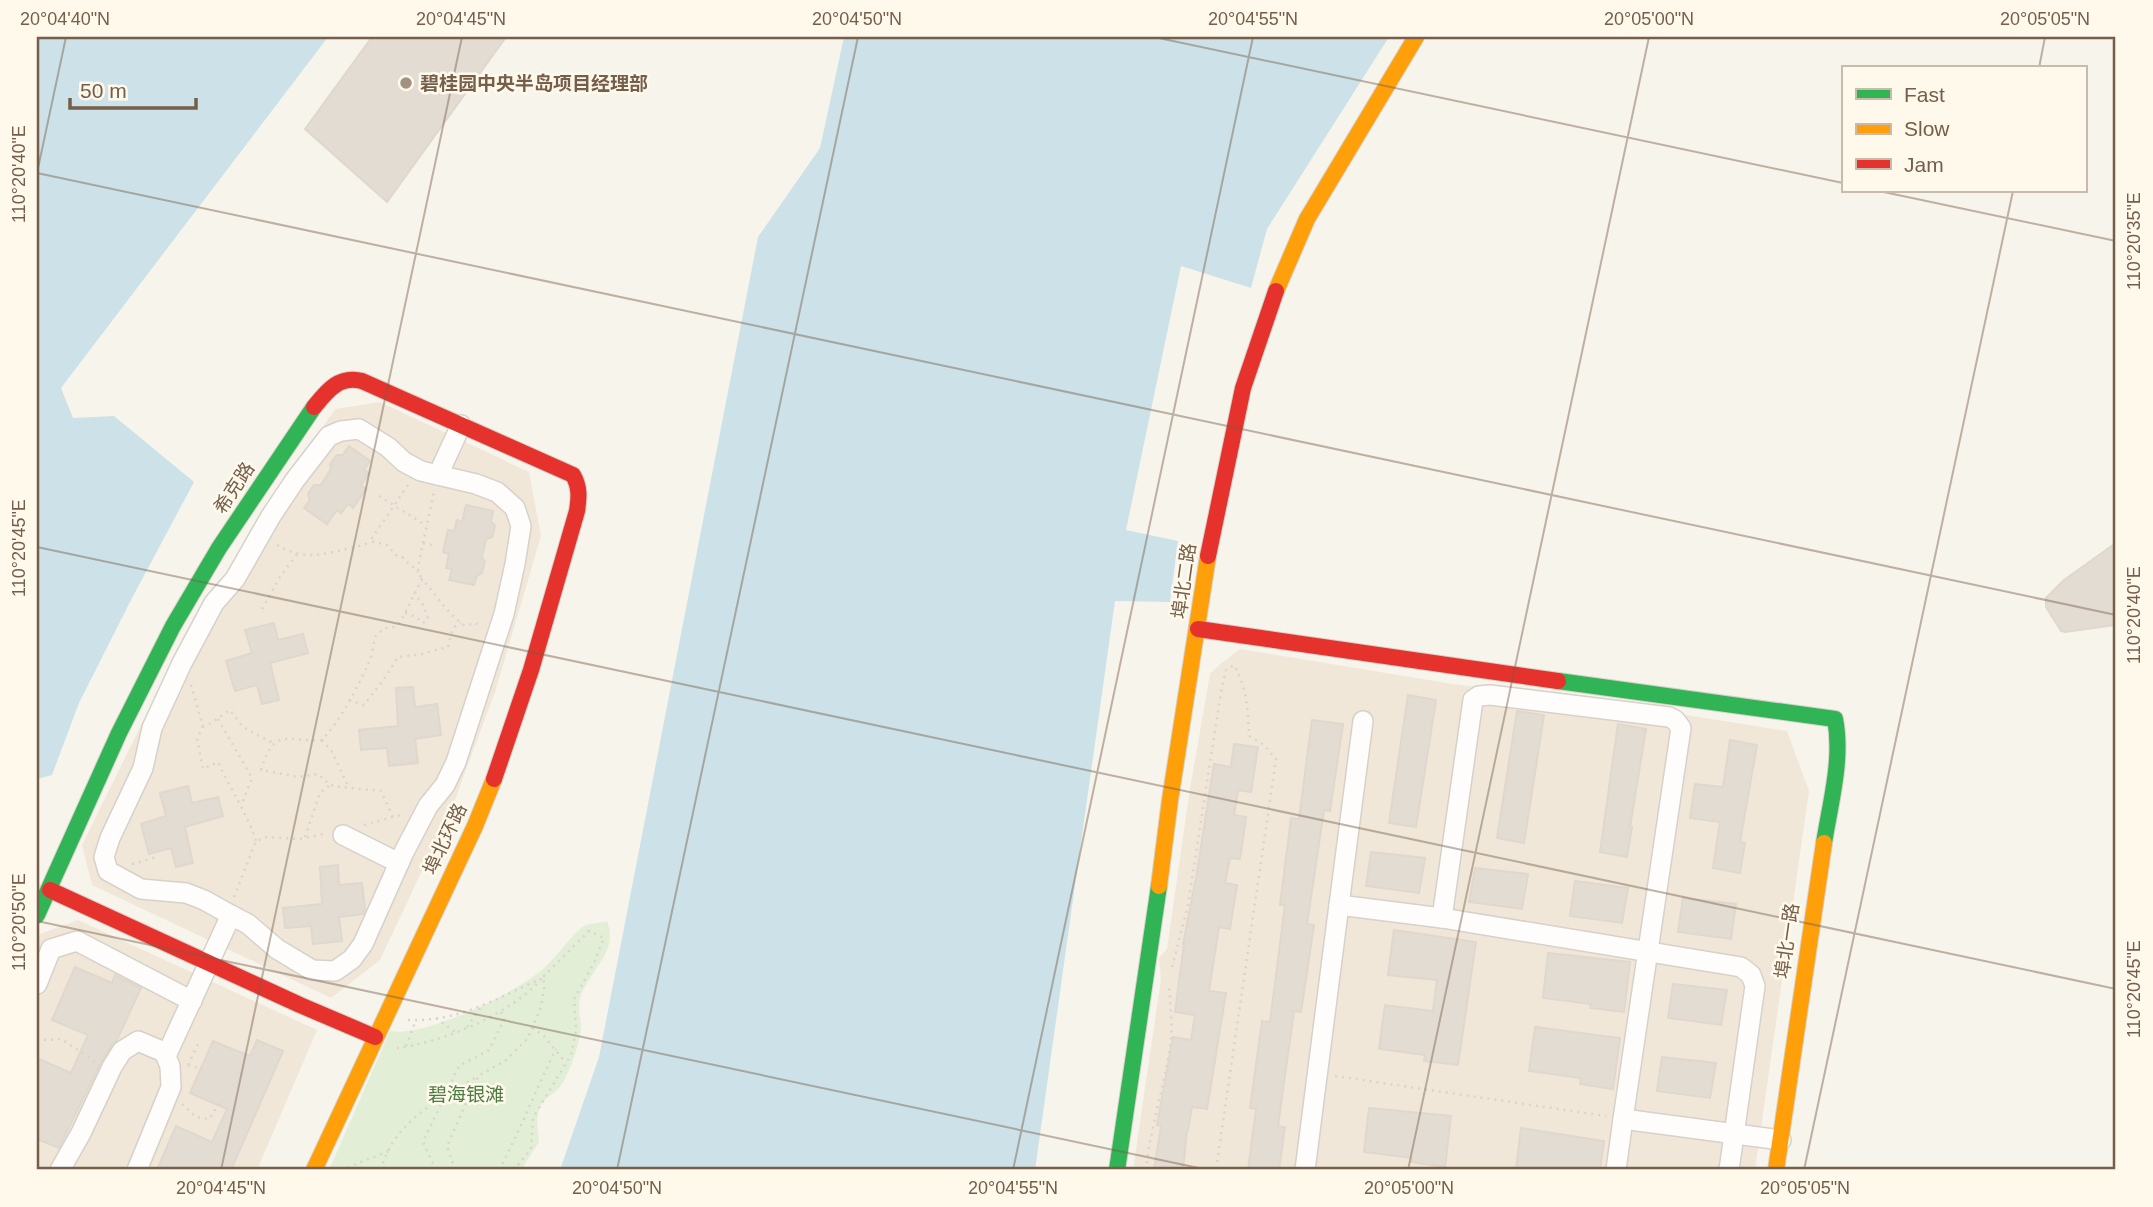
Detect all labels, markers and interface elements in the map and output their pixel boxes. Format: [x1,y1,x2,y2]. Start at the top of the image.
text: 20°04'40"N [20,9,110,29]
text: 20°04'45"N [416,9,506,29]
text: 20°04'50"N [812,9,902,29]
text: 20°04'55"N [1208,9,1298,29]
text: 20°05'00"N [1604,9,1694,29]
text: 20°05'05"N [2000,9,2090,29]
scale bar [70,66,196,110]
legend [1842,66,2086,192]
place label: 碧桂园中央半岛项目经理部 [420,73,648,94]
marker: 碧桂园中央半岛项目经理部 [398,75,414,91]
text: 50 m [80,79,127,102]
text: Fast [1904,83,1945,106]
text: Slow [1904,117,1950,140]
text: 110°20'40"E [9,125,29,223]
text: Jam [1904,153,1944,176]
text: 110°20'35"E [2124,192,2144,290]
street label: 希克路 [210,458,258,518]
text: 110°20'45"E [9,499,29,597]
street label: 埠北二路 [1168,542,1200,620]
text: 110°20'40"E [2124,566,2144,664]
street label: 埠北环路 [419,800,471,878]
text: 110°20'50"E [9,873,29,971]
street label: 埠北一路 [1771,902,1803,980]
text: 110°20'45"E [2124,940,2144,1038]
park label: 碧海银滩 [428,1084,504,1105]
text: 20°04'45"N [176,1178,266,1198]
text: 20°04'50"N [572,1178,662,1198]
text: 20°04'55"N [968,1178,1058,1198]
text: 20°05'00"N [1364,1178,1454,1198]
text: 20°05'05"N [1760,1178,1850,1198]

